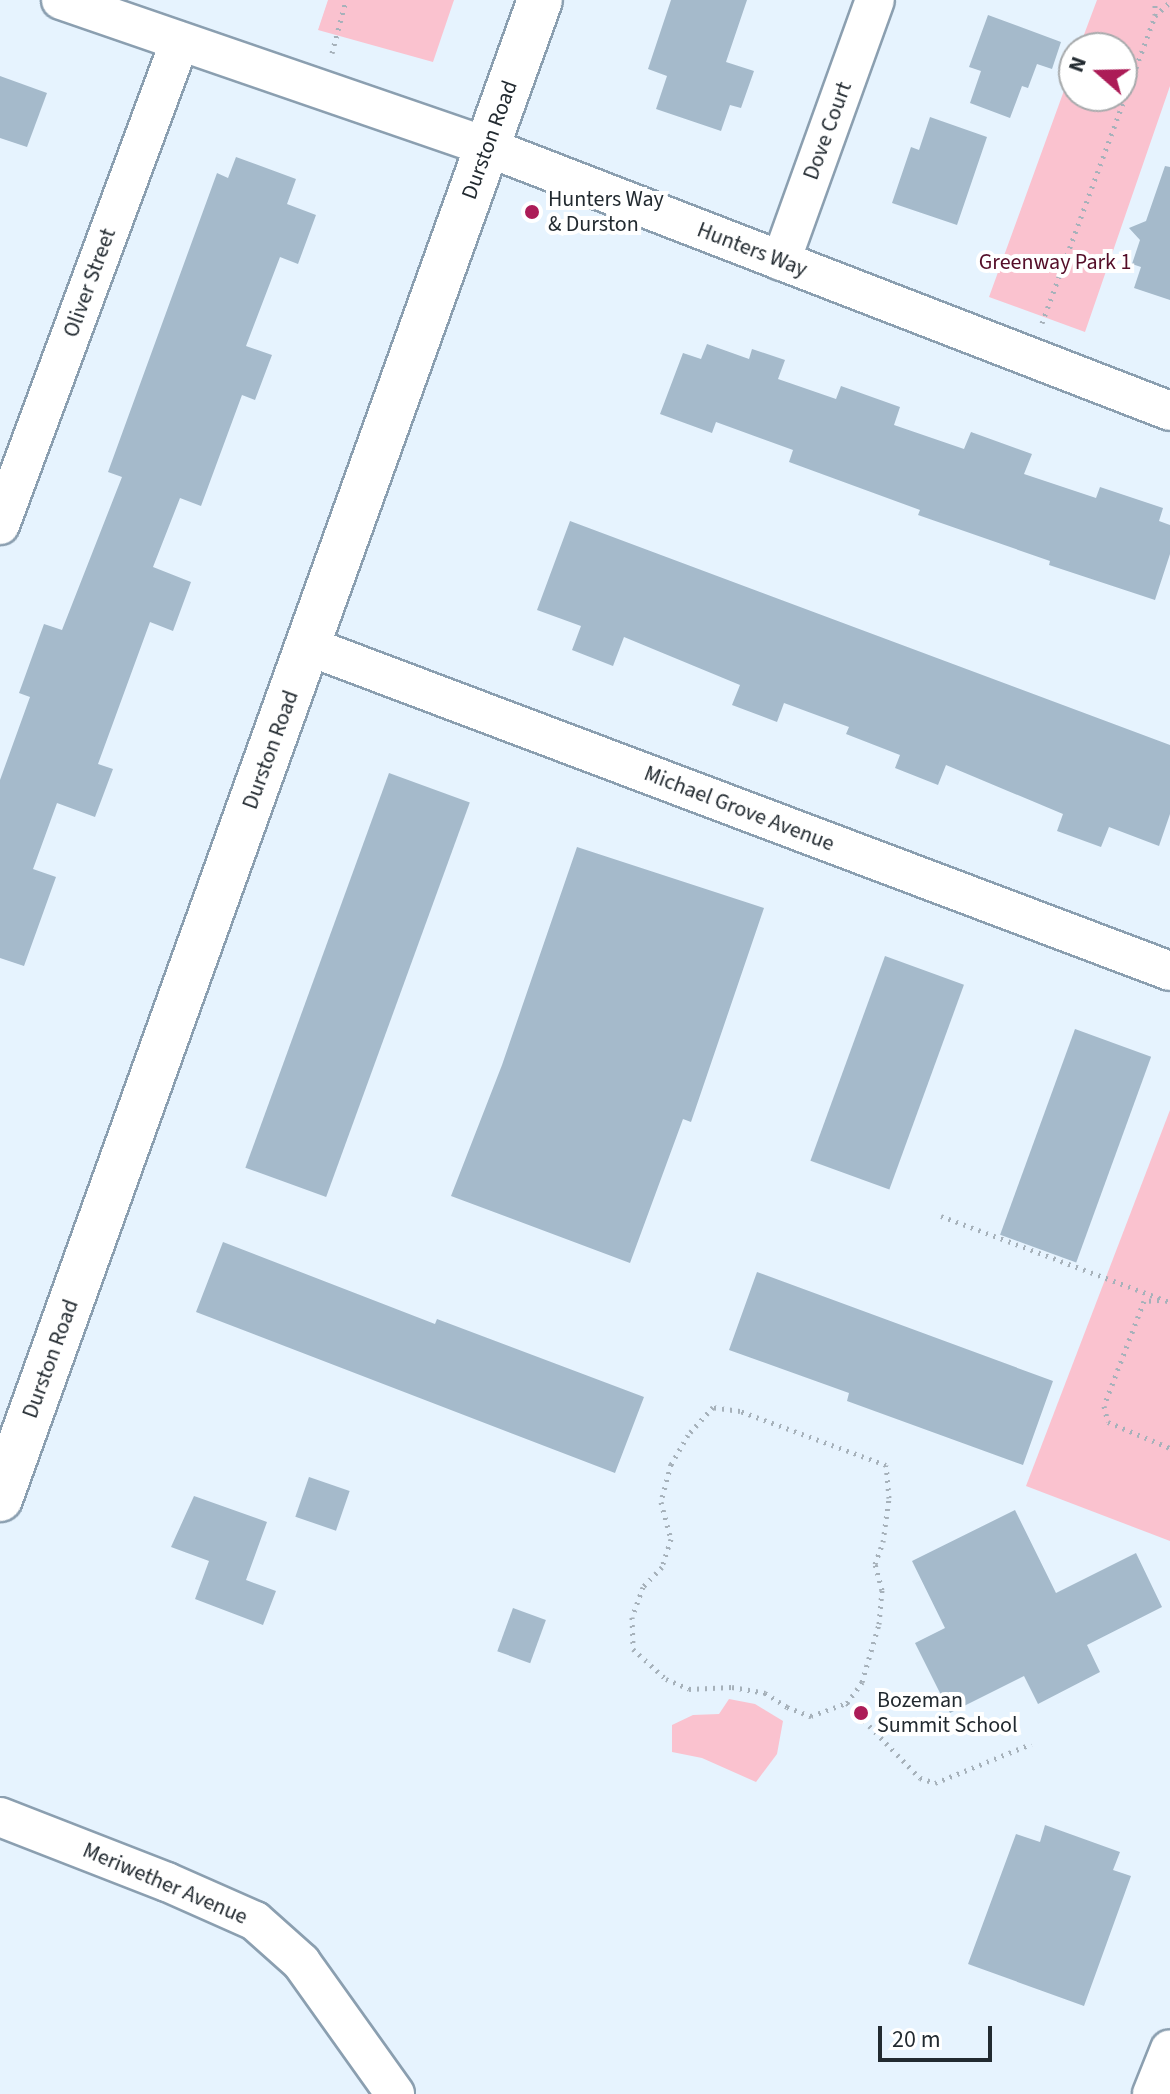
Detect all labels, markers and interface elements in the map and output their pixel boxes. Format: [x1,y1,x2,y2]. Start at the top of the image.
north arrow [1058,32,1138,112]
text: N [1060,52,1095,77]
street label: Durston Road [456,77,524,203]
street label: Dove Court [798,78,858,184]
place label: Hunters Way & Durston [548,186,664,238]
marker: Hunters Way & Durston [523,203,541,221]
street label: Hunters Way [693,217,811,283]
street label: Oliver Street [58,225,122,341]
park label: Greenway Park 1 [979,250,1131,276]
street label: Durston Road [237,687,305,813]
street label: Michael Grove Avenue [640,761,838,857]
street label: Durston Road [17,1296,85,1422]
place label: Bozeman Summit School [877,1687,1018,1738]
marker: Bozeman Summit School [852,1704,870,1722]
street label: Meriwether Avenue [79,1837,251,1931]
scale bar [882,2010,996,2060]
text: 20 m [892,2022,941,2057]

